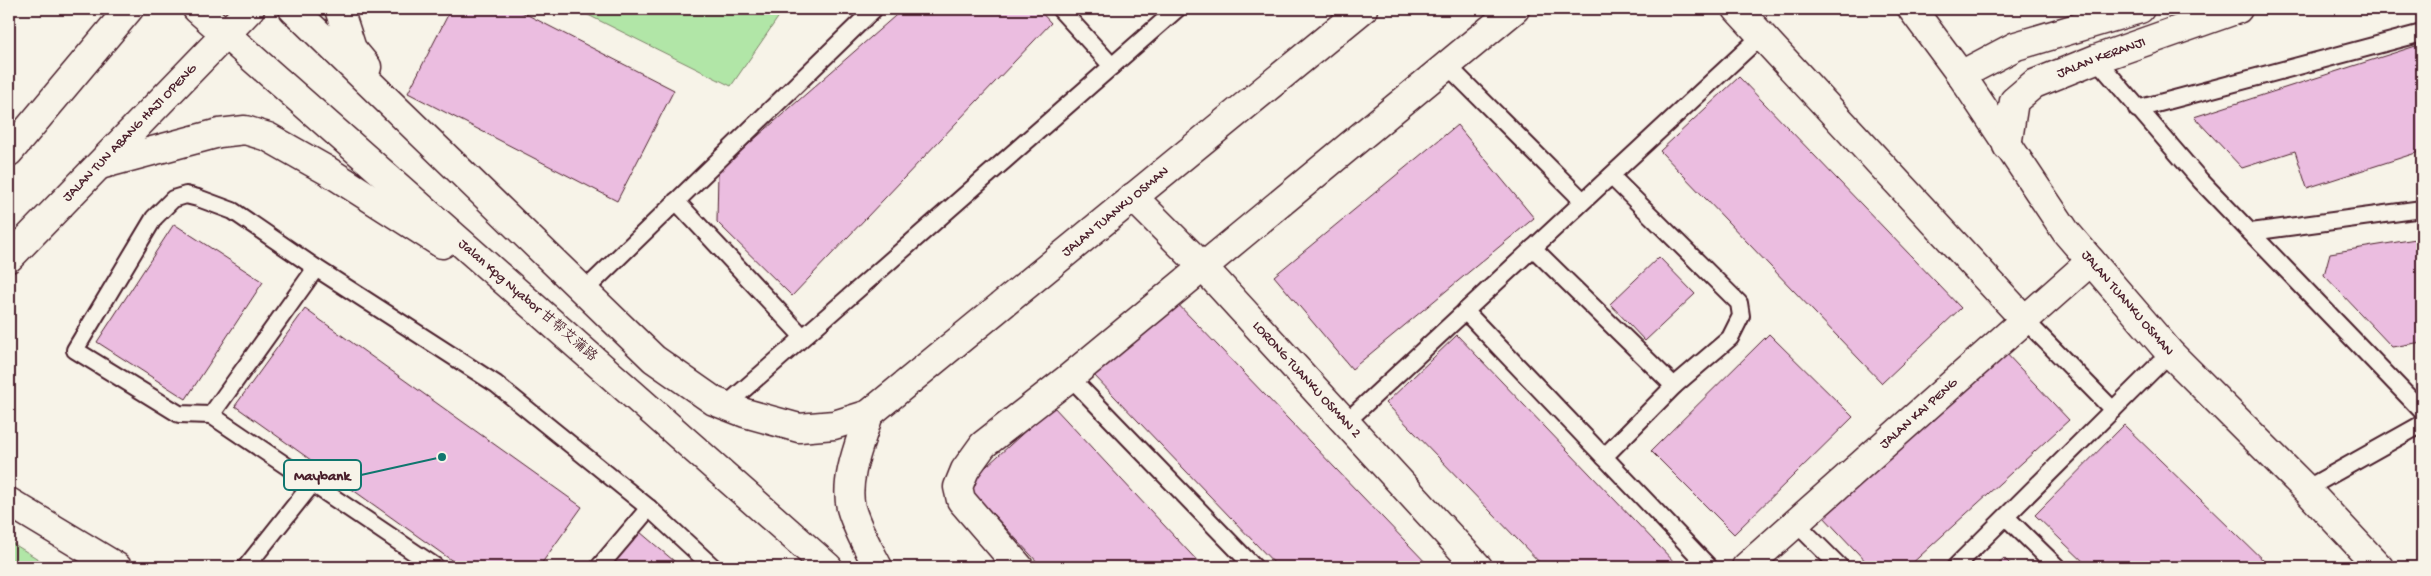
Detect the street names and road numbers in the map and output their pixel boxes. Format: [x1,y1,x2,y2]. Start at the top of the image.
street label: JALAN KERANJI [2054,34,2148,82]
street label: JALAN TUN ABANG HAJI OPENG [59,59,202,206]
street label: JALAN TUANKU OSMAN [1059,163,1173,261]
street label: Jalan Kpg Nyabor 甘帮艾蒲路 [454,235,601,366]
street label: JALAN TUANKU OSMAN [2077,247,2177,359]
street label: LORONG TUANKU OSMAN 2 [1248,318,1364,442]
street label: JALAN KAI PENG [1876,374,1962,453]

